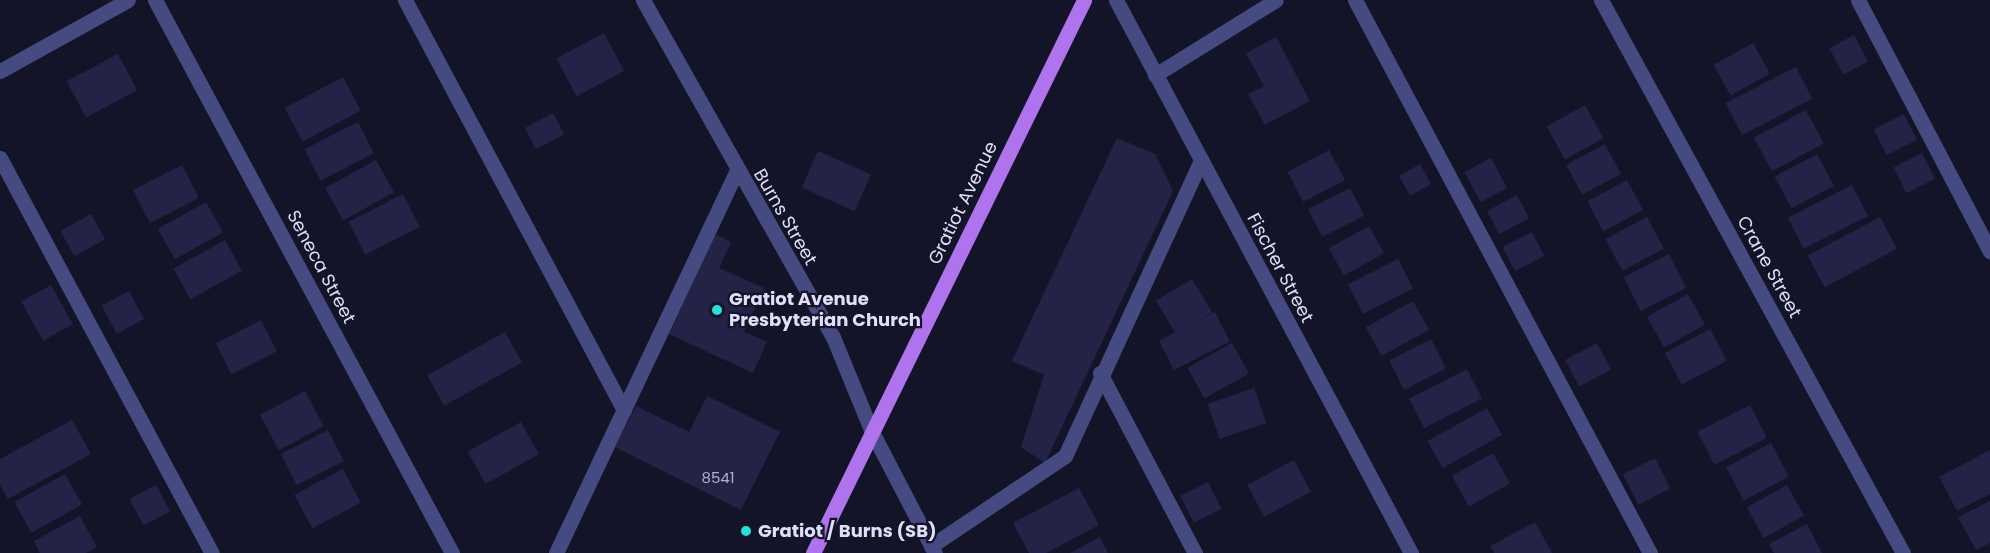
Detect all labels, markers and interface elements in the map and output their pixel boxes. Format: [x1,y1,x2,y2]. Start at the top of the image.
street label: Gratiot Avenue [924,138,1002,268]
street label: Burns Street [749,165,821,269]
street label: Seneca Street [282,207,360,327]
street label: Fischer Street [1242,210,1318,326]
street label: Crane Street [1732,212,1806,322]
place label: Gratiot Avenue Presbyterian Church [729,289,921,332]
marker: Gratiot Avenue Presbyterian Church [710,303,724,317]
house number: 8541 [701,469,735,487]
place label: Gratiot / Burns (SB) [758,520,937,542]
marker: Gratiot / Burns (SB) [739,524,753,538]

